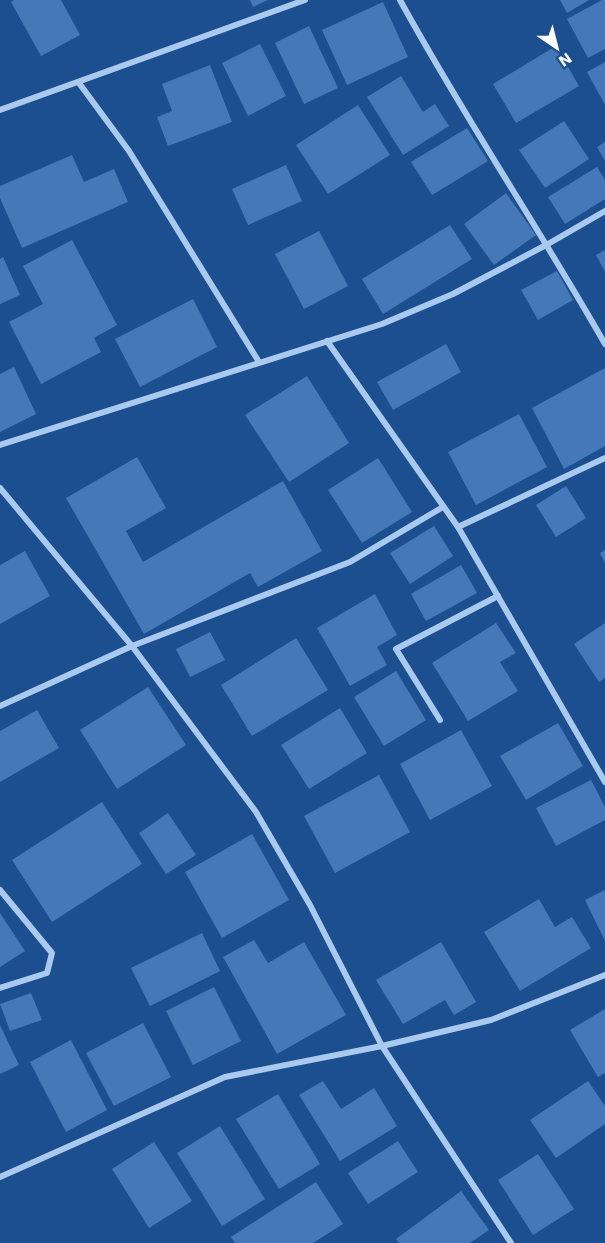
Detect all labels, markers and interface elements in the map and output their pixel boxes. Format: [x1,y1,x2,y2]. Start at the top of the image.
north arrow [527,18,587,78]
text: N [555,49,576,71]

